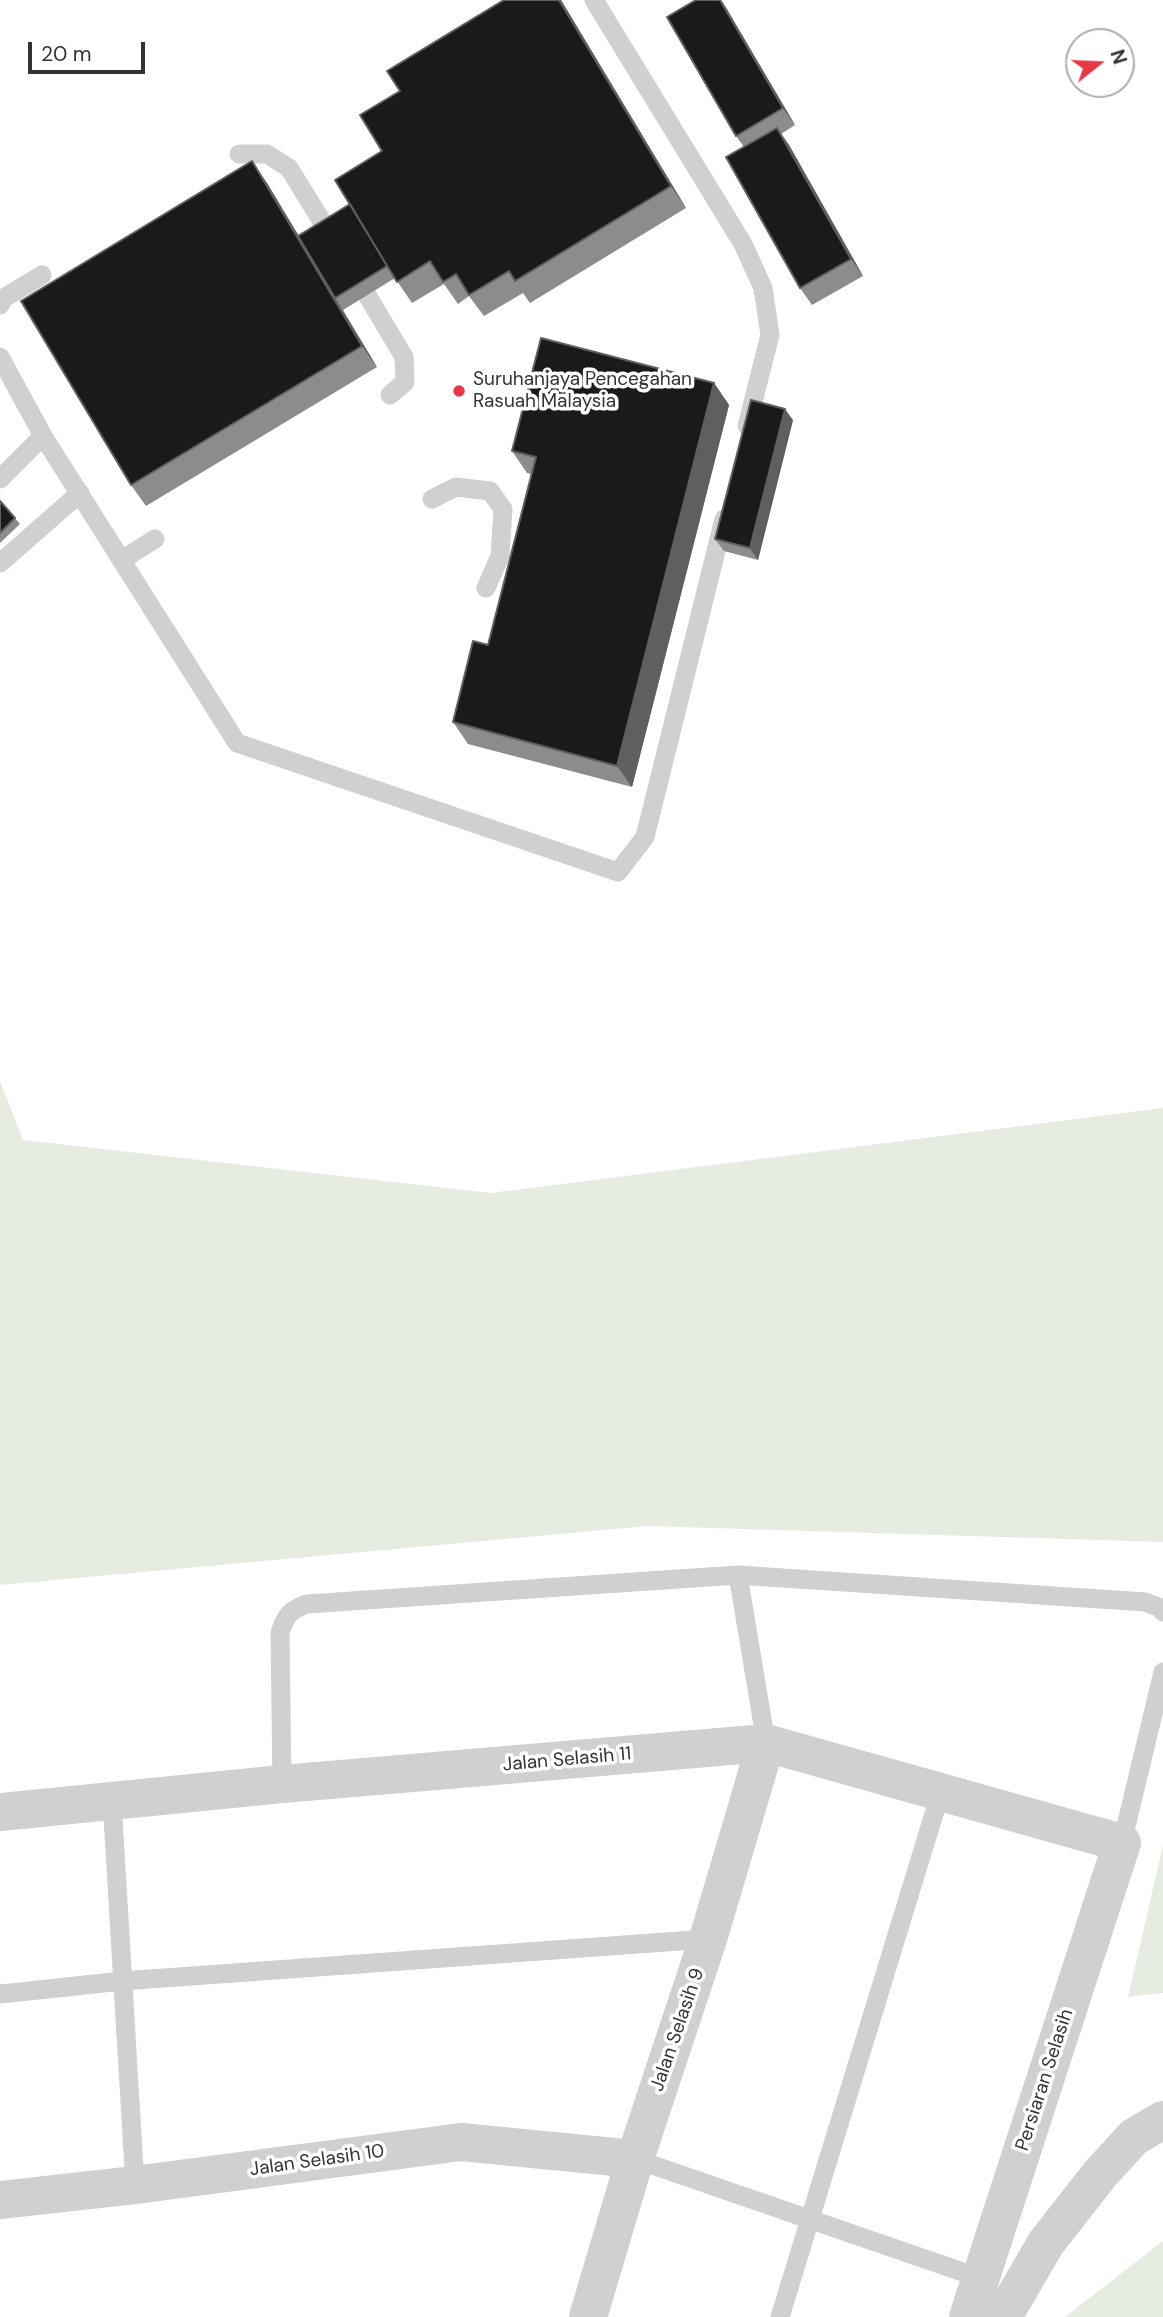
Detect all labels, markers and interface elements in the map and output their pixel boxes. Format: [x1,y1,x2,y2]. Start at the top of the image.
scale bar [32,28,149,72]
north arrow [1065,28,1135,98]
text: 20 m [41,40,92,68]
text: N [1105,47,1133,67]
place label: Suruhanjaya Pencegahan Rasuah Malaysia [473,369,692,413]
marker: Suruhanjaya Pencegahan Rasuah Malaysia [451,383,467,399]
street label: Jalan Selasih 11 [502,1743,632,1777]
street label: Jalan Selasih 9 [646,1965,710,2095]
street label: Persiaran Selasih [1011,2006,1079,2154]
street label: Jalan Selasih 10 [248,2140,386,2182]

